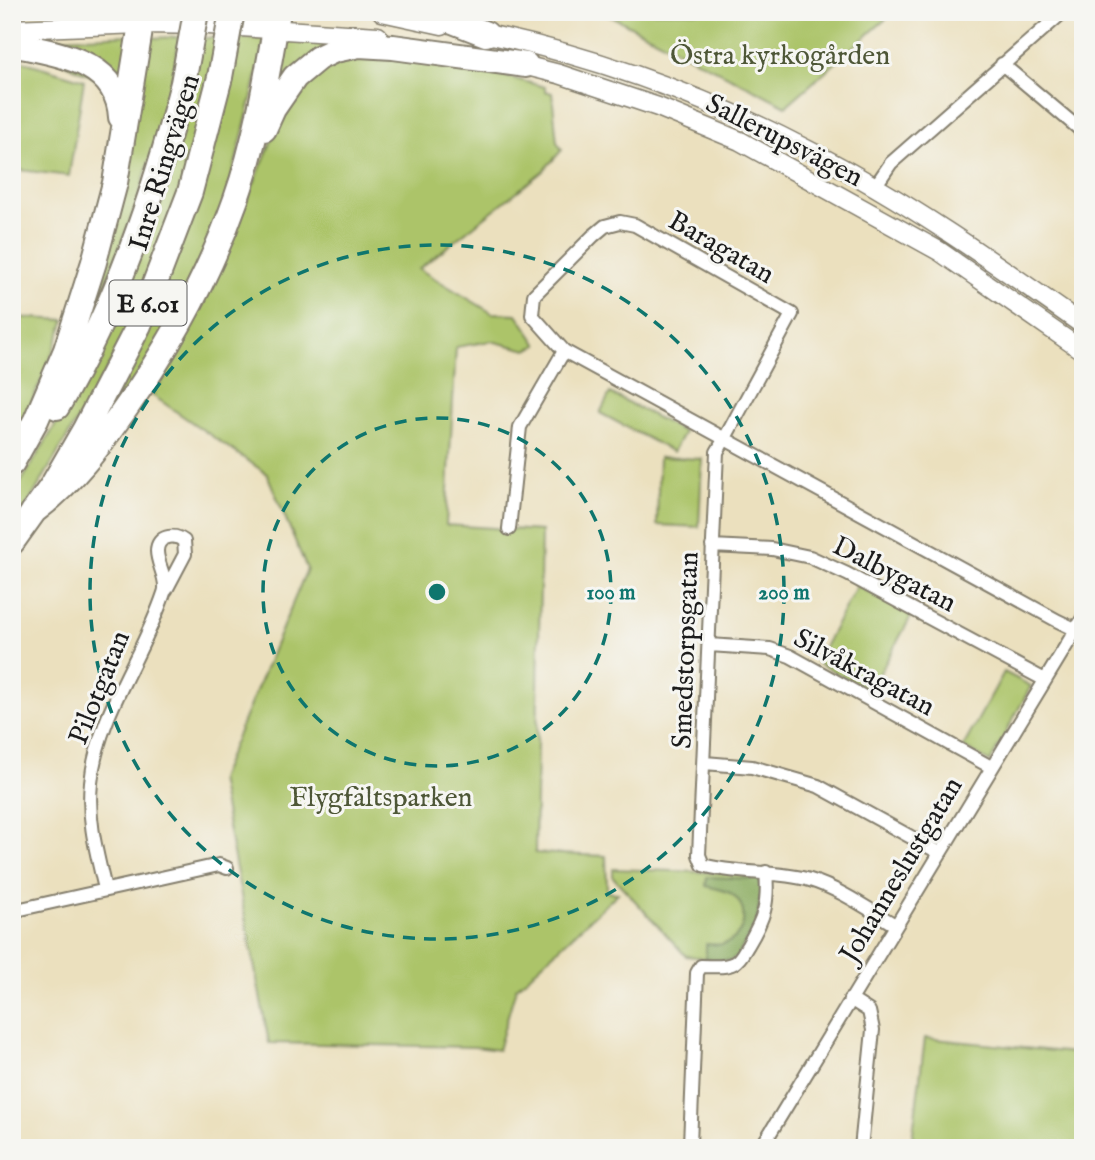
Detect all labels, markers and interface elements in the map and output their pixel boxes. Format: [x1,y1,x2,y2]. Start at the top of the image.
park label: Östra kyrkogården [670,39,890,74]
street label: Inre Ringvägen [122,70,209,255]
street label: Sallerupsvägen [699,87,868,196]
street label: Baragatan [661,204,780,293]
road number: E 6.01 [110,280,186,326]
street label: Dalbygatan [826,529,962,621]
street label: Smedstorpsgatan [666,551,707,749]
centre of rings [425,580,449,604]
text: 100 m [586,580,636,607]
text: 200 m [758,580,810,607]
street label: Silvåkragatan [787,621,940,725]
street label: Pilotgatan [62,626,139,750]
street label: Johanneslustgatan [831,771,971,972]
park label: Flygfältsparken [290,781,473,816]

